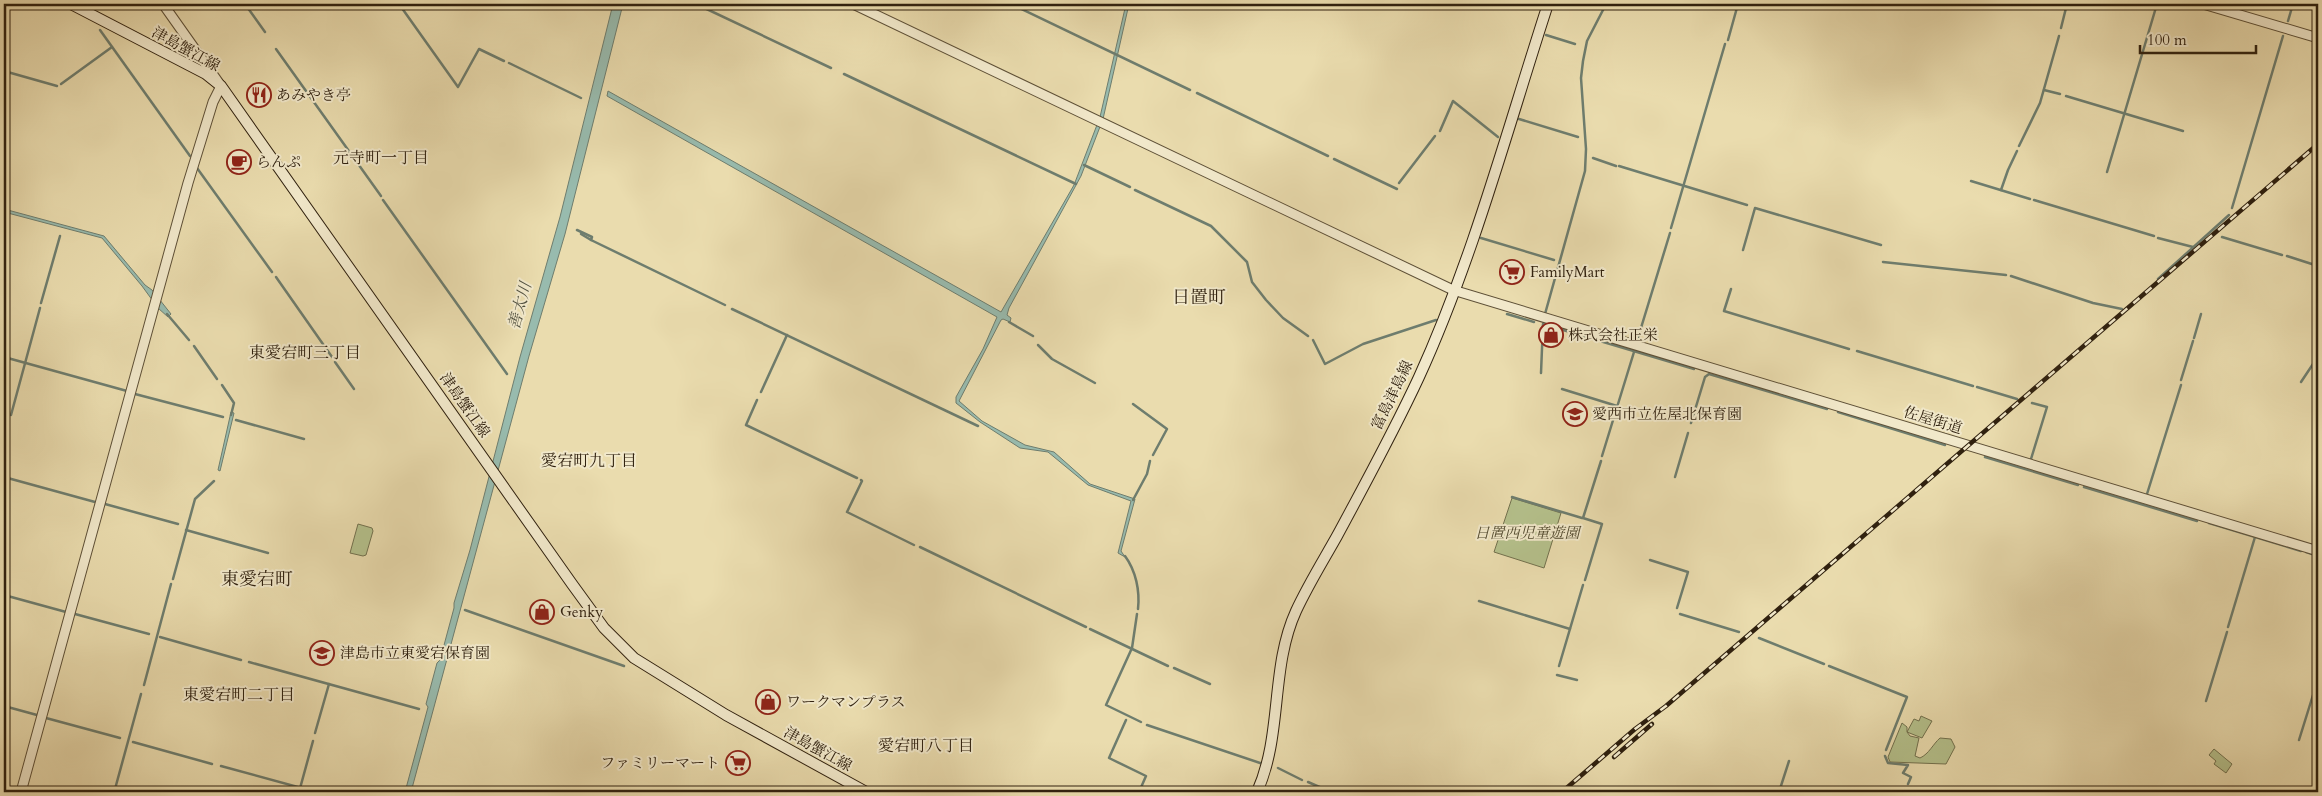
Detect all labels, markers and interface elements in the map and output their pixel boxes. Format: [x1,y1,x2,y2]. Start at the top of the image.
street label: 津島蟹江線 [148,22,224,76]
scale bar [2140,22,2256,54]
text: 100 m [2147,30,2187,50]
restaurant icon: あみやき亭 [246,82,272,108]
place label: あみやき亭 [276,85,351,105]
district label: 元寺町一丁目 [333,147,429,169]
cafe icon: らんぷ [226,149,252,175]
place label: らんぷ [256,152,301,172]
supermarket icon: FamilyMart [1499,259,1525,285]
place label: FamilyMart [1530,262,1605,282]
water label: 善太川 [503,278,537,332]
district label: 日置町 [1172,285,1226,310]
shop icon: 株式会社正栄 [1538,322,1564,348]
place label: 株式会社正栄 [1568,325,1658,345]
district label: 東愛宕町三丁目 [249,342,361,364]
street label: 富島津島線 [1367,357,1417,433]
street label: 津島蟹江線 [435,369,495,441]
school or university icon: 愛西市立佐屋北保育園 [1562,401,1588,427]
street label: 佐屋街道 [1901,402,1965,438]
place label: 愛西市立佐屋北保育園 [1592,404,1742,424]
district label: 愛宕町九丁目 [541,450,637,472]
park label: 日置西児童遊園 [1474,523,1582,543]
district label: 東愛宕町 [221,567,293,592]
shop icon: Genky [529,599,555,625]
place label: Genky [560,602,603,622]
school or university icon: 津島市立東愛宕保育園 [309,640,335,666]
place label: 津島市立東愛宕保育園 [340,643,490,663]
district label: 東愛宕町二丁目 [183,684,295,706]
shop icon: ワークマンプラス [755,689,781,715]
place label: ワークマンプラス [786,692,906,712]
street label: 津島蟹江線 [780,722,856,776]
district label: 愛宕町八丁目 [878,735,974,757]
supermarket icon: ファミリーマート [725,750,751,776]
place label: ファミリーマート [600,753,720,773]

